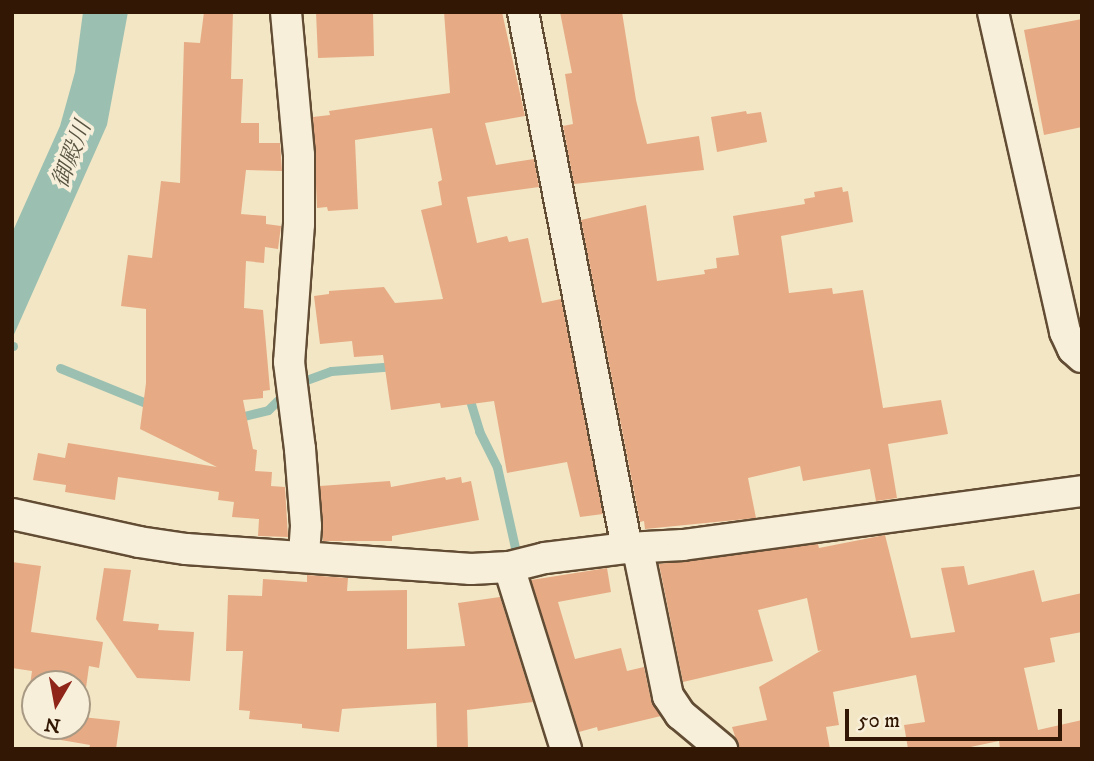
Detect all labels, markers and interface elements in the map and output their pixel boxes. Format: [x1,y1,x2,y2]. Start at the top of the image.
water label: 御殿川 [48,118,98,192]
north arrow [21,670,91,740]
scale bar [849,694,1066,738]
text: 50 m [858,708,900,734]
text: N [43,712,62,737]

